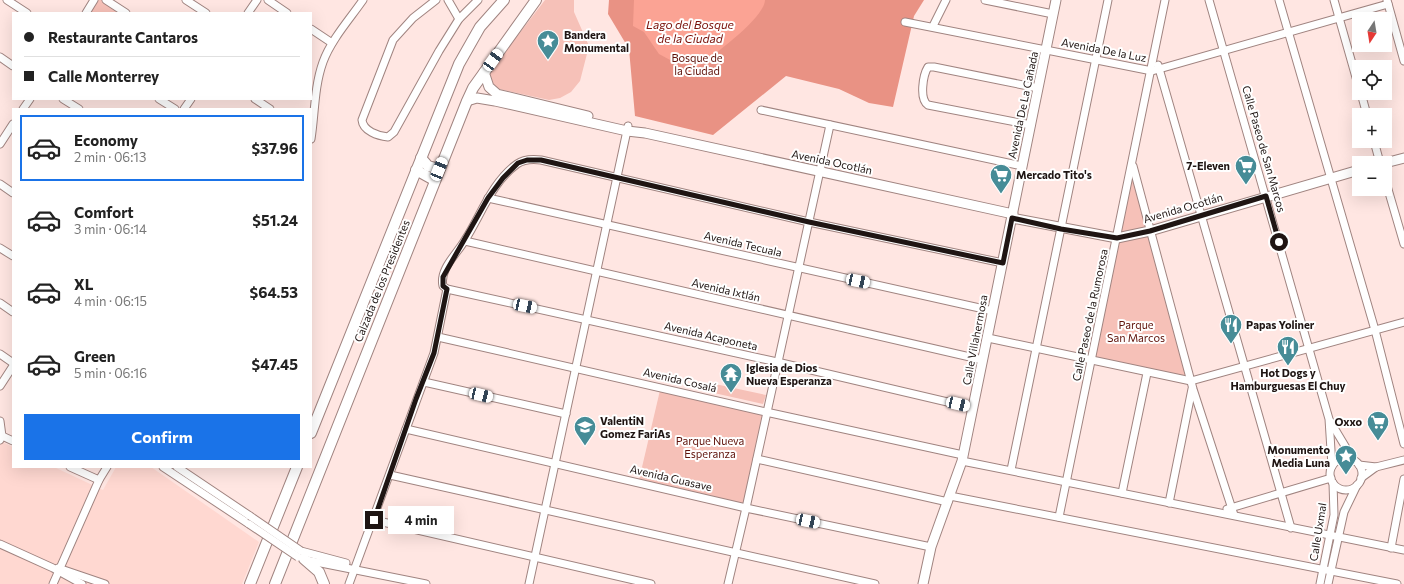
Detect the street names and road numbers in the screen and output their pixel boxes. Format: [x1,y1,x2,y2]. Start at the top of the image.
street label: Avenida De la Luz [1060,35,1148,64]
street label: Avenida De La Cañada [1005,50,1040,160]
street label: Calle Paseo de San Marcos [1240,84,1289,214]
street label: Avenida Ocotlán [791,147,874,176]
street label: Avenida Ocotlán [1142,190,1224,225]
street label: Calzada de los Presidentes [351,218,412,344]
street label: Avenida Tecuala [703,228,783,259]
street label: Calle Paseo de la Rumorosa [1069,248,1110,382]
street label: Avenida Ixtlán [691,275,762,304]
street label: Calle Villahermosa [959,294,990,386]
street label: Avenida Acaponeta [663,318,759,353]
street label: Avenida Cosalá [642,365,718,394]
street label: Avenida Guasave [629,462,713,493]
street label: Calle Uxmal [1306,502,1329,562]

